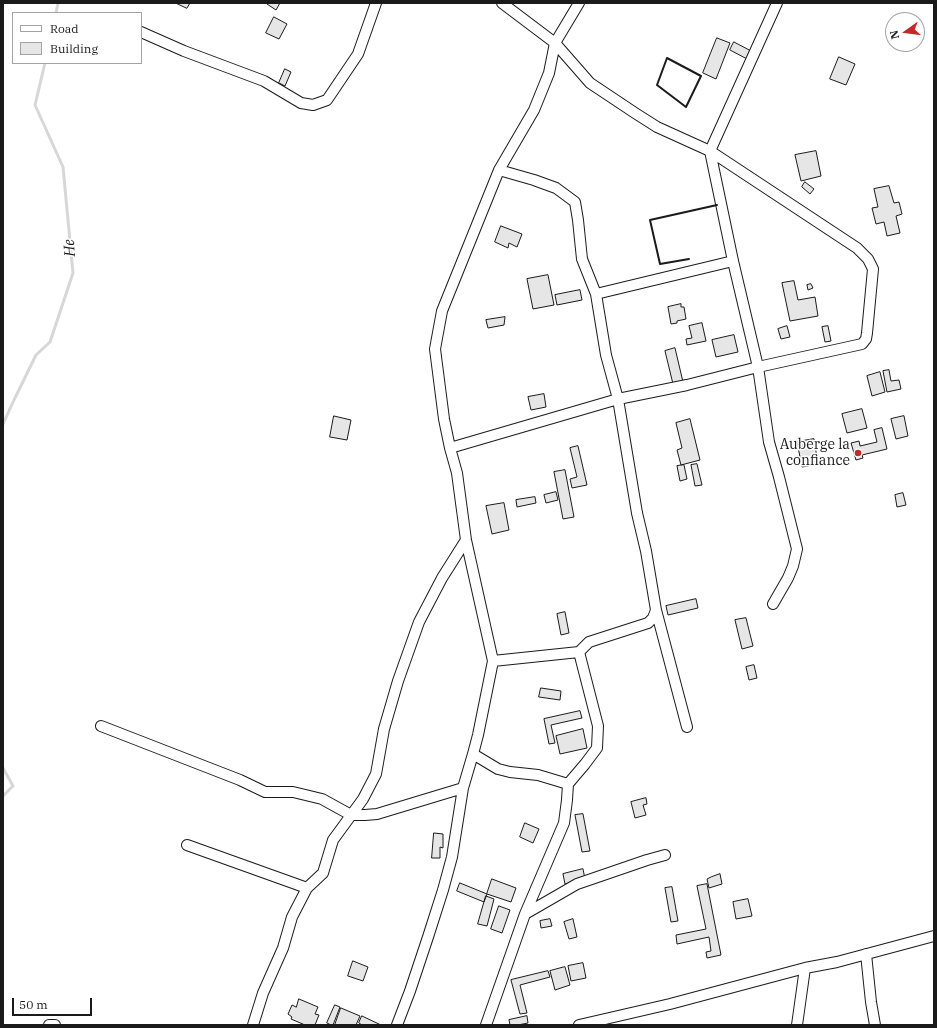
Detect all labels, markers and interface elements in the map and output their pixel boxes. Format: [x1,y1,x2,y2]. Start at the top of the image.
legend [12,12,142,64]
north arrow [885,12,925,52]
text: Road [50,21,79,36]
text: N [886,29,902,41]
text: Building [50,41,98,56]
water label: He [60,238,80,258]
place label: Auberge la confiance [780,437,850,470]
marker: Auberge la confiance [853,448,863,458]
scale bar [14,990,94,1016]
text: 50 m [19,997,48,1012]

